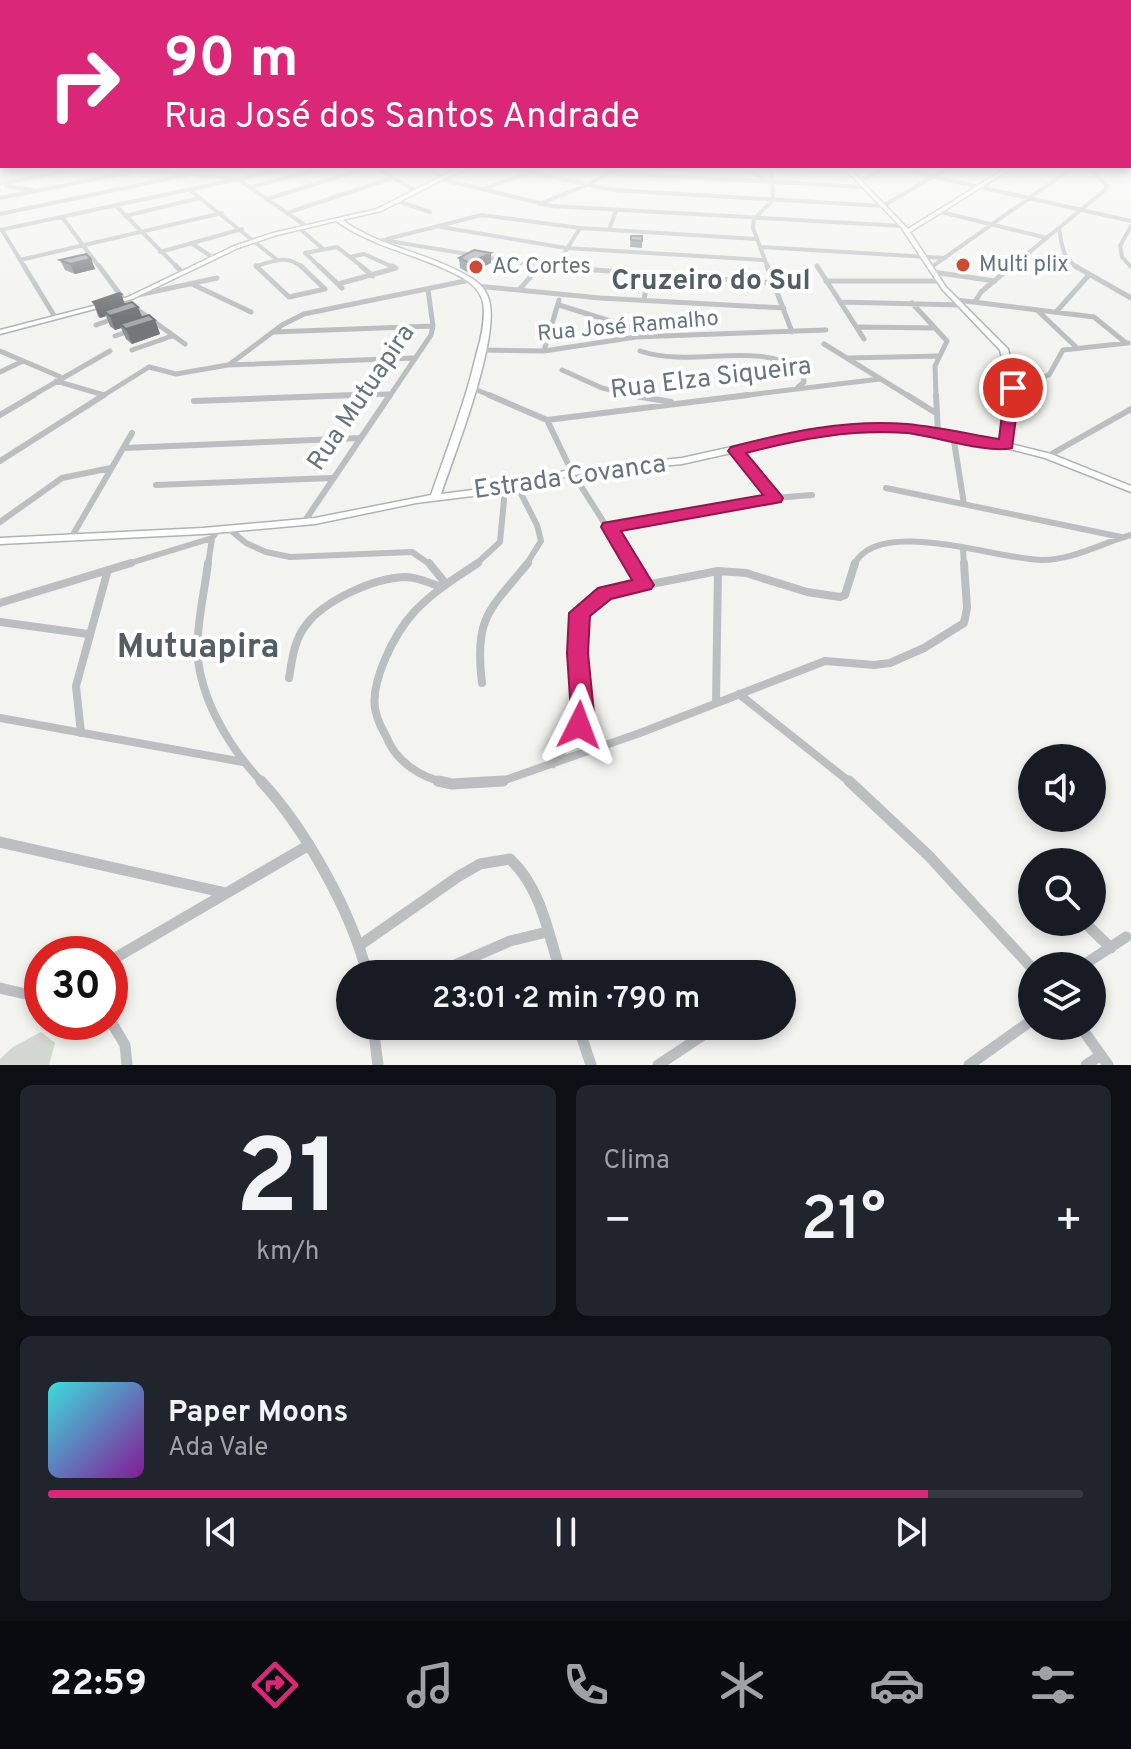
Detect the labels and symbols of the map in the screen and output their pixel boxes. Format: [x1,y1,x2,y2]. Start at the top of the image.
place label: Multi plix [979,252,1069,279]
place label: AC Cortes [492,254,591,281]
marker: Multi plix [954,256,972,274]
marker: AC Cortes [467,258,485,276]
district label: Cruzeiro do Sul [611,264,811,300]
street label: Rua José Ramalho [536,306,720,348]
street label: Rua Mutuapira [301,318,423,478]
street label: Rua Elza Siqueira [609,350,813,408]
pin [979,354,1047,422]
street label: Estrada Covanca [472,448,668,508]
district label: Mutuapira [117,627,279,670]
position arrow [537,683,621,767]
speed limit sign: 30 [24,936,128,1040]

